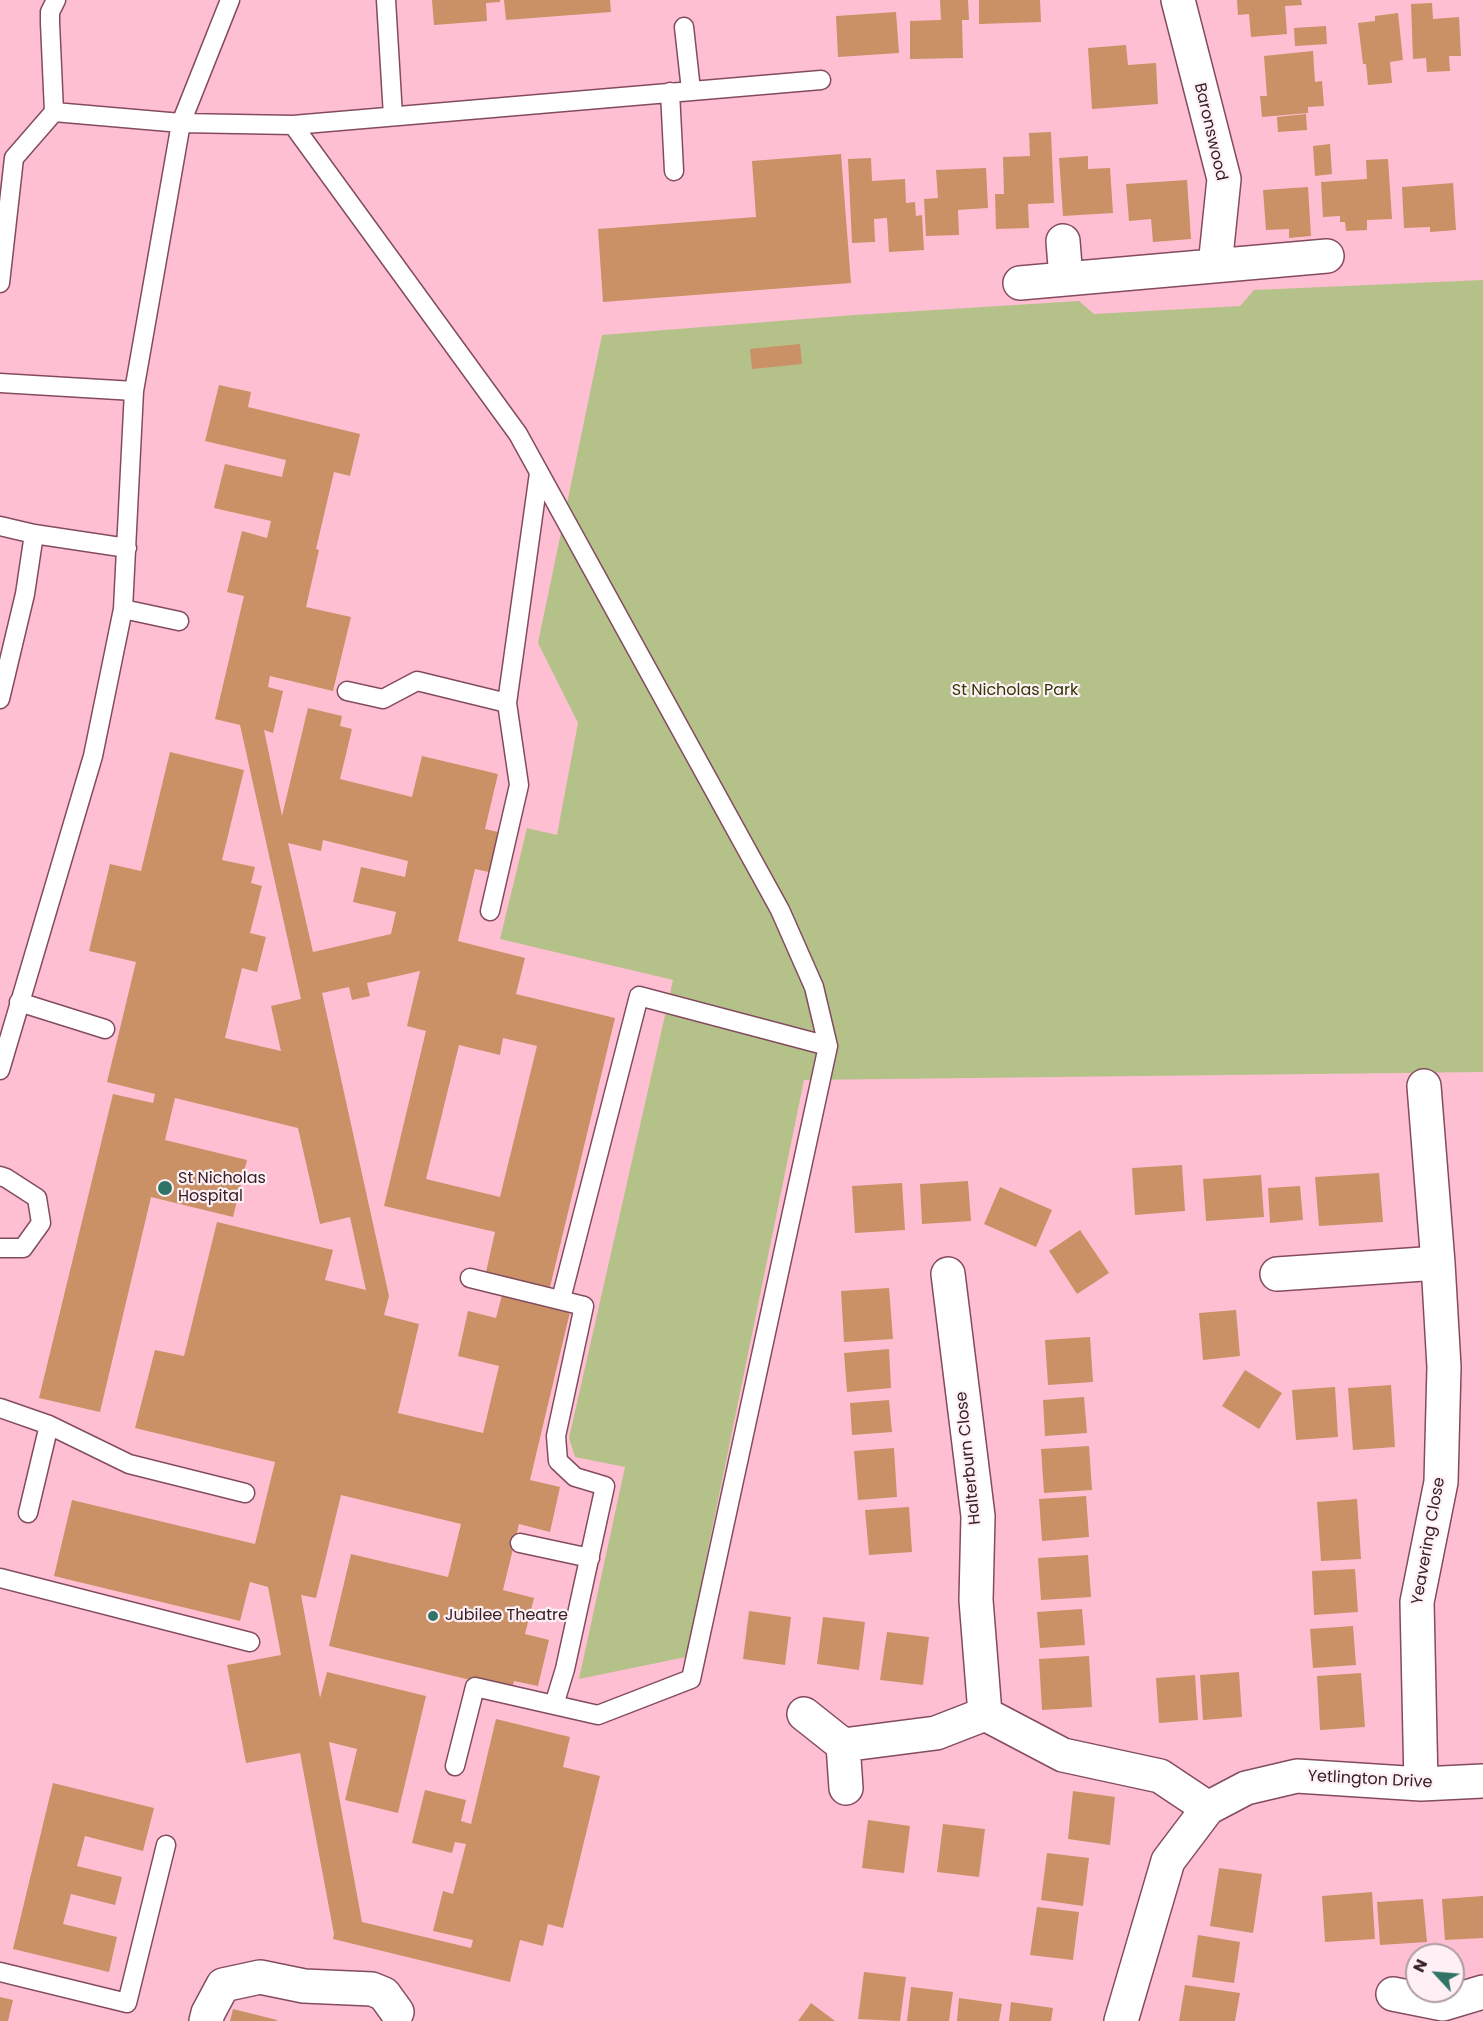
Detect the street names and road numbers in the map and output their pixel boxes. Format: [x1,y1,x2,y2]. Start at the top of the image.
street label: Baronswood [1189,81,1231,183]
street label: Halterburn Close [952,1390,986,1526]
street label: Yeavering Close [1408,1476,1450,1606]
street label: Yetlington Drive [1307,1767,1433,1793]

